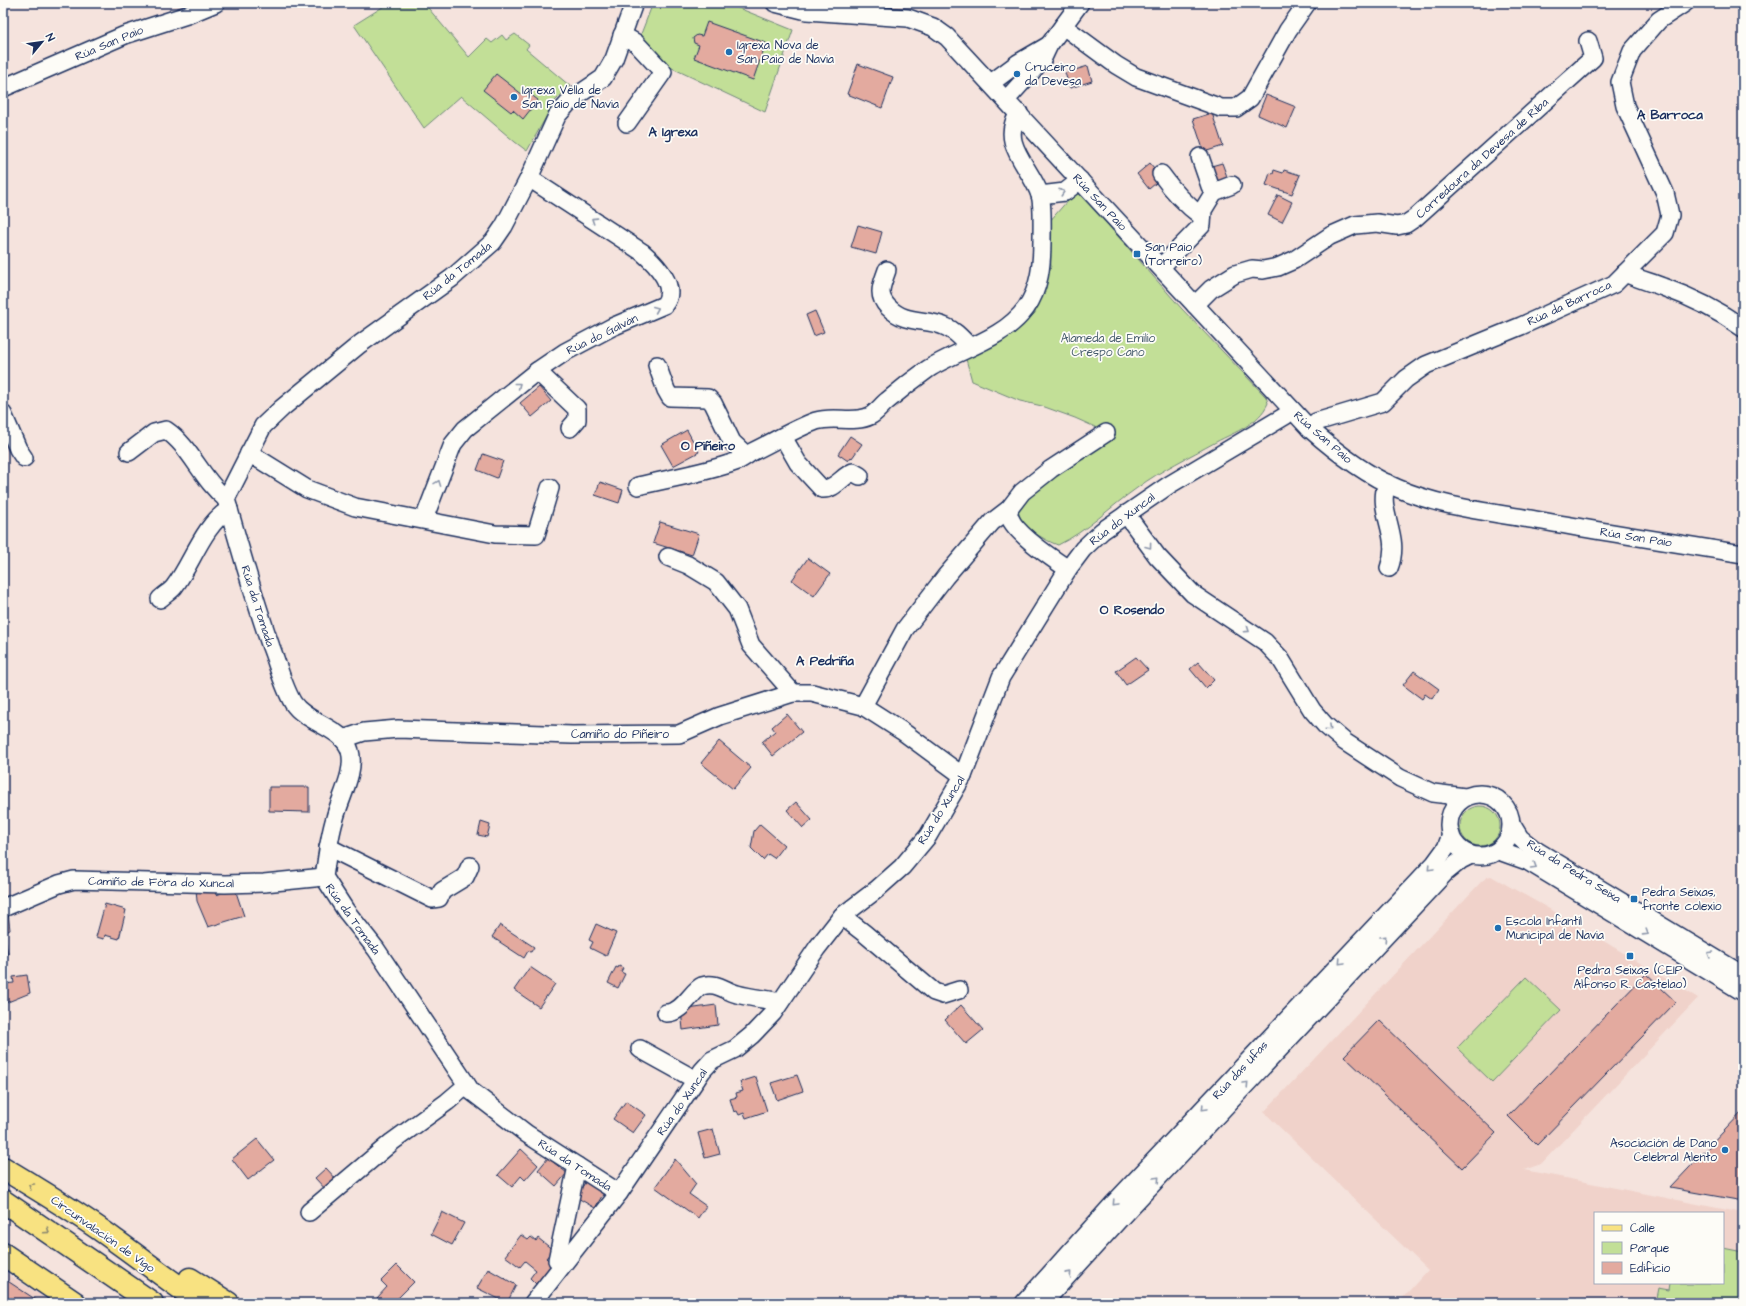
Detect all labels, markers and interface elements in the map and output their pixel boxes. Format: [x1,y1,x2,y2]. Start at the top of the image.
street label: Rúa San Paio [72,21,146,65]
north arrow [22,22,62,62]
text: N [42,31,59,44]
place label: Igrexa Nova de San Paio de Navia [737,37,834,68]
marker: Igrexa Nova de San Paio de Navia [724,47,734,57]
place label: Cruceiro da Devesa [1025,59,1081,90]
marker: Cruceiro da Devesa [1012,69,1022,79]
place label: Igrexa Vella de San Paio de Navia [522,82,619,113]
marker: Igrexa Vella de San Paio de Navia [509,92,519,102]
street label: Corredoura da Devesa de Riba [1412,94,1552,223]
district label: A Barroca [1637,106,1703,124]
district label: A Igrexa [648,123,698,143]
street label: Rúa San Paio [1069,170,1131,235]
one-way arrow [1058,188,1065,197]
one-way arrow [591,218,598,225]
street label: Rúa da Tomada [419,238,496,305]
place label: San Paio (Torreiro) [1145,239,1202,270]
marker: San Paio (Torreiro) [1132,249,1142,259]
street label: Rúa da Barroca [1524,277,1614,330]
one-way arrow [651,306,659,314]
street label: Rúa do Galván [563,310,641,359]
park label: Alameda de Emilio Crespo Cano [1061,330,1156,361]
one-way arrow [514,383,521,390]
street label: Rúa San Paio [1290,407,1356,468]
district label: O Piñeiro [681,437,736,455]
one-way arrow [433,479,441,486]
street label: Rúa do Xuncal [1086,489,1159,550]
street label: Rúa San Paio [1599,523,1673,552]
one-way arrow [1144,541,1151,548]
street label: Rúa da Tomada [236,563,279,649]
district label: O Rosendo [1100,601,1165,619]
one-way arrow [1243,625,1250,633]
district label: A Pedriña [796,652,854,670]
one-way arrow [1324,724,1332,731]
street label: Camiño do Piñeiro [571,726,669,743]
street label: Rúa do Xuncal [914,773,969,848]
street label: Rúa da Pedra Seixa [1523,836,1624,907]
one-way arrow [1530,861,1537,869]
one-way arrow [1428,863,1435,871]
street label: Camiño de Fóra do Xuncal [88,873,234,892]
street label: Rúa da Tomada [321,880,384,958]
place label: Pedra Seixas, fronte colexio [1642,884,1722,915]
marker: Pedra Seixas, fronte colexio [1629,894,1639,904]
place label: Escola Infantil Municipal de Navia [1506,913,1604,944]
marker: Escola Infantil Municipal de Navia [1493,923,1503,933]
one-way arrow [1642,928,1649,935]
one-way arrow [1379,936,1386,943]
marker: Pedra Seixas (CEIP Alfonso R. Castelao) [1625,951,1635,961]
one-way arrow [1707,952,1714,959]
one-way arrow [1339,958,1346,965]
place label: Pedra Seixas (CEIP Alfonso R. Castelao) [1573,962,1687,993]
street label: Rúa das Ufas [1209,1037,1272,1103]
street label: Rúa do Xuncal [653,1065,712,1139]
one-way arrow [1242,1081,1249,1089]
one-way arrow [1201,1103,1209,1111]
street label: Rúa da Tomada [535,1135,615,1196]
place label: Asociación de Dano Celebral Alento [1610,1135,1717,1166]
marker: Asociación de Dano Celebral Alento [1720,1145,1730,1155]
one-way arrow [1153,1176,1160,1184]
one-way arrow [29,1183,36,1190]
street label: Circunvalación de Vigo [47,1192,158,1278]
one-way arrow [1112,1198,1120,1206]
legend [1594,1212,1724,1284]
text: Calle [1630,1220,1655,1237]
one-way arrow [43,1226,50,1234]
text: Parque [1630,1240,1670,1257]
text: Edificio [1630,1260,1670,1277]
one-way arrow [1064,1271,1072,1279]

